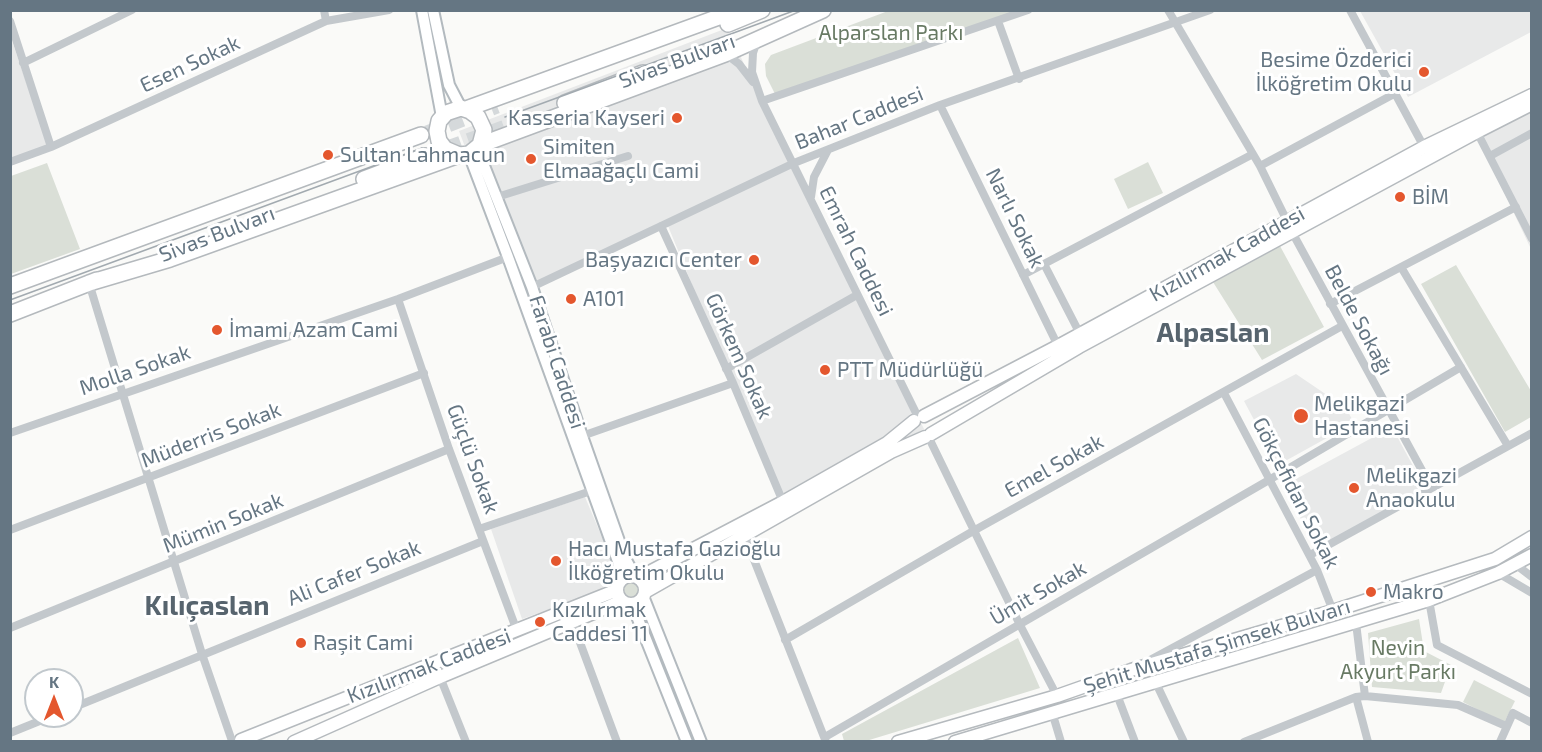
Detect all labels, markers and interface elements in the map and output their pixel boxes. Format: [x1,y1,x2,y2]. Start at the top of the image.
park label: Alparslan Parkı [819,20,963,46]
street label: Sivas Bulvarı [615,28,739,94]
street label: Esen Sokak [136,30,244,98]
place label: Besime Özderici İlköğretim Okulu [1256,47,1412,97]
marker: Besime Özderici İlköğretim Okulu [1417,65,1431,79]
street label: Bahar Caddesi [791,81,927,155]
place label: Kasseria Kayseri [508,105,665,131]
marker: Kasseria Kayseri [670,111,684,125]
place label: Simiten Elmaağaçlı Cami [543,134,699,184]
place label: Sultan Lahmacun [340,142,505,168]
marker: Sultan Lahmacun [321,148,335,162]
marker: Simiten Elmaağaçlı Cami [524,152,538,166]
street label: Narlı Sokak [980,164,1050,272]
street label: Emrah Caddesi [814,182,898,320]
place label: BİM [1412,184,1449,210]
marker: BİM [1393,190,1407,204]
street label: Sivas Bulvarı [156,200,278,268]
street label: Kızılırmak Caddesi [1145,201,1309,307]
place label: Başyazıcı Center [585,247,742,273]
marker: Başyazıcı Center [747,253,761,267]
street label: Belde Sokağı [1319,260,1399,380]
place label: A101 [583,286,625,312]
street label: Görkem Sokak [700,289,778,423]
street label: Farabi Caddesi [524,292,590,432]
marker: A101 [564,292,578,306]
place label: İmami Azam Cami [229,317,398,343]
district label: Alpaslan [1157,317,1269,349]
marker: İmami Azam Cami [210,323,224,337]
street label: Molla Sokak [76,339,194,401]
place label: PTT Müdürlüğü [837,357,983,383]
marker: PTT Müdürlüğü [818,363,832,377]
place label: Melikgazi Hastanesi [1314,391,1409,441]
street label: Müderris Sokak [138,397,284,473]
street label: Güçlü Sokak [442,401,504,517]
marker: Melikgazi Hastanesi [1292,407,1310,425]
street label: Gökçefidan Sokak [1247,413,1345,573]
street label: Emel Sokak [1000,429,1108,503]
place label: Melikgazi Anaokulu [1366,463,1457,513]
marker: Melikgazi Anaokulu [1347,481,1361,495]
street label: Mümin Sokak [159,487,287,559]
street label: Ali Cafer Sokak [284,535,424,611]
place label: Hacı Mustafa Gazioğlu İlköğretim Okulu [568,536,781,586]
marker: Hacı Mustafa Gazioğlu İlköğretim Okulu [549,554,563,568]
street label: Ümit Sokak [985,555,1091,631]
place label: Makro [1383,579,1444,605]
marker: Makro [1364,585,1378,599]
district label: Kılıçaslan [145,590,269,622]
street label: Şehit Mustafa Şimsek Bulvarı [1081,593,1353,699]
place label: Kızılırmak Caddesi 11 [552,597,648,647]
marker: Kızılırmak Caddesi 11 [533,615,547,629]
street label: Kızılırmak Caddesi [344,623,514,709]
place label: Raşit Cami [313,630,413,656]
park label: Nevin Akyurt Parkı [1340,635,1456,685]
marker: Raşit Cami [294,636,308,650]
north arrow [24,668,84,728]
text: K [49,672,59,691]

